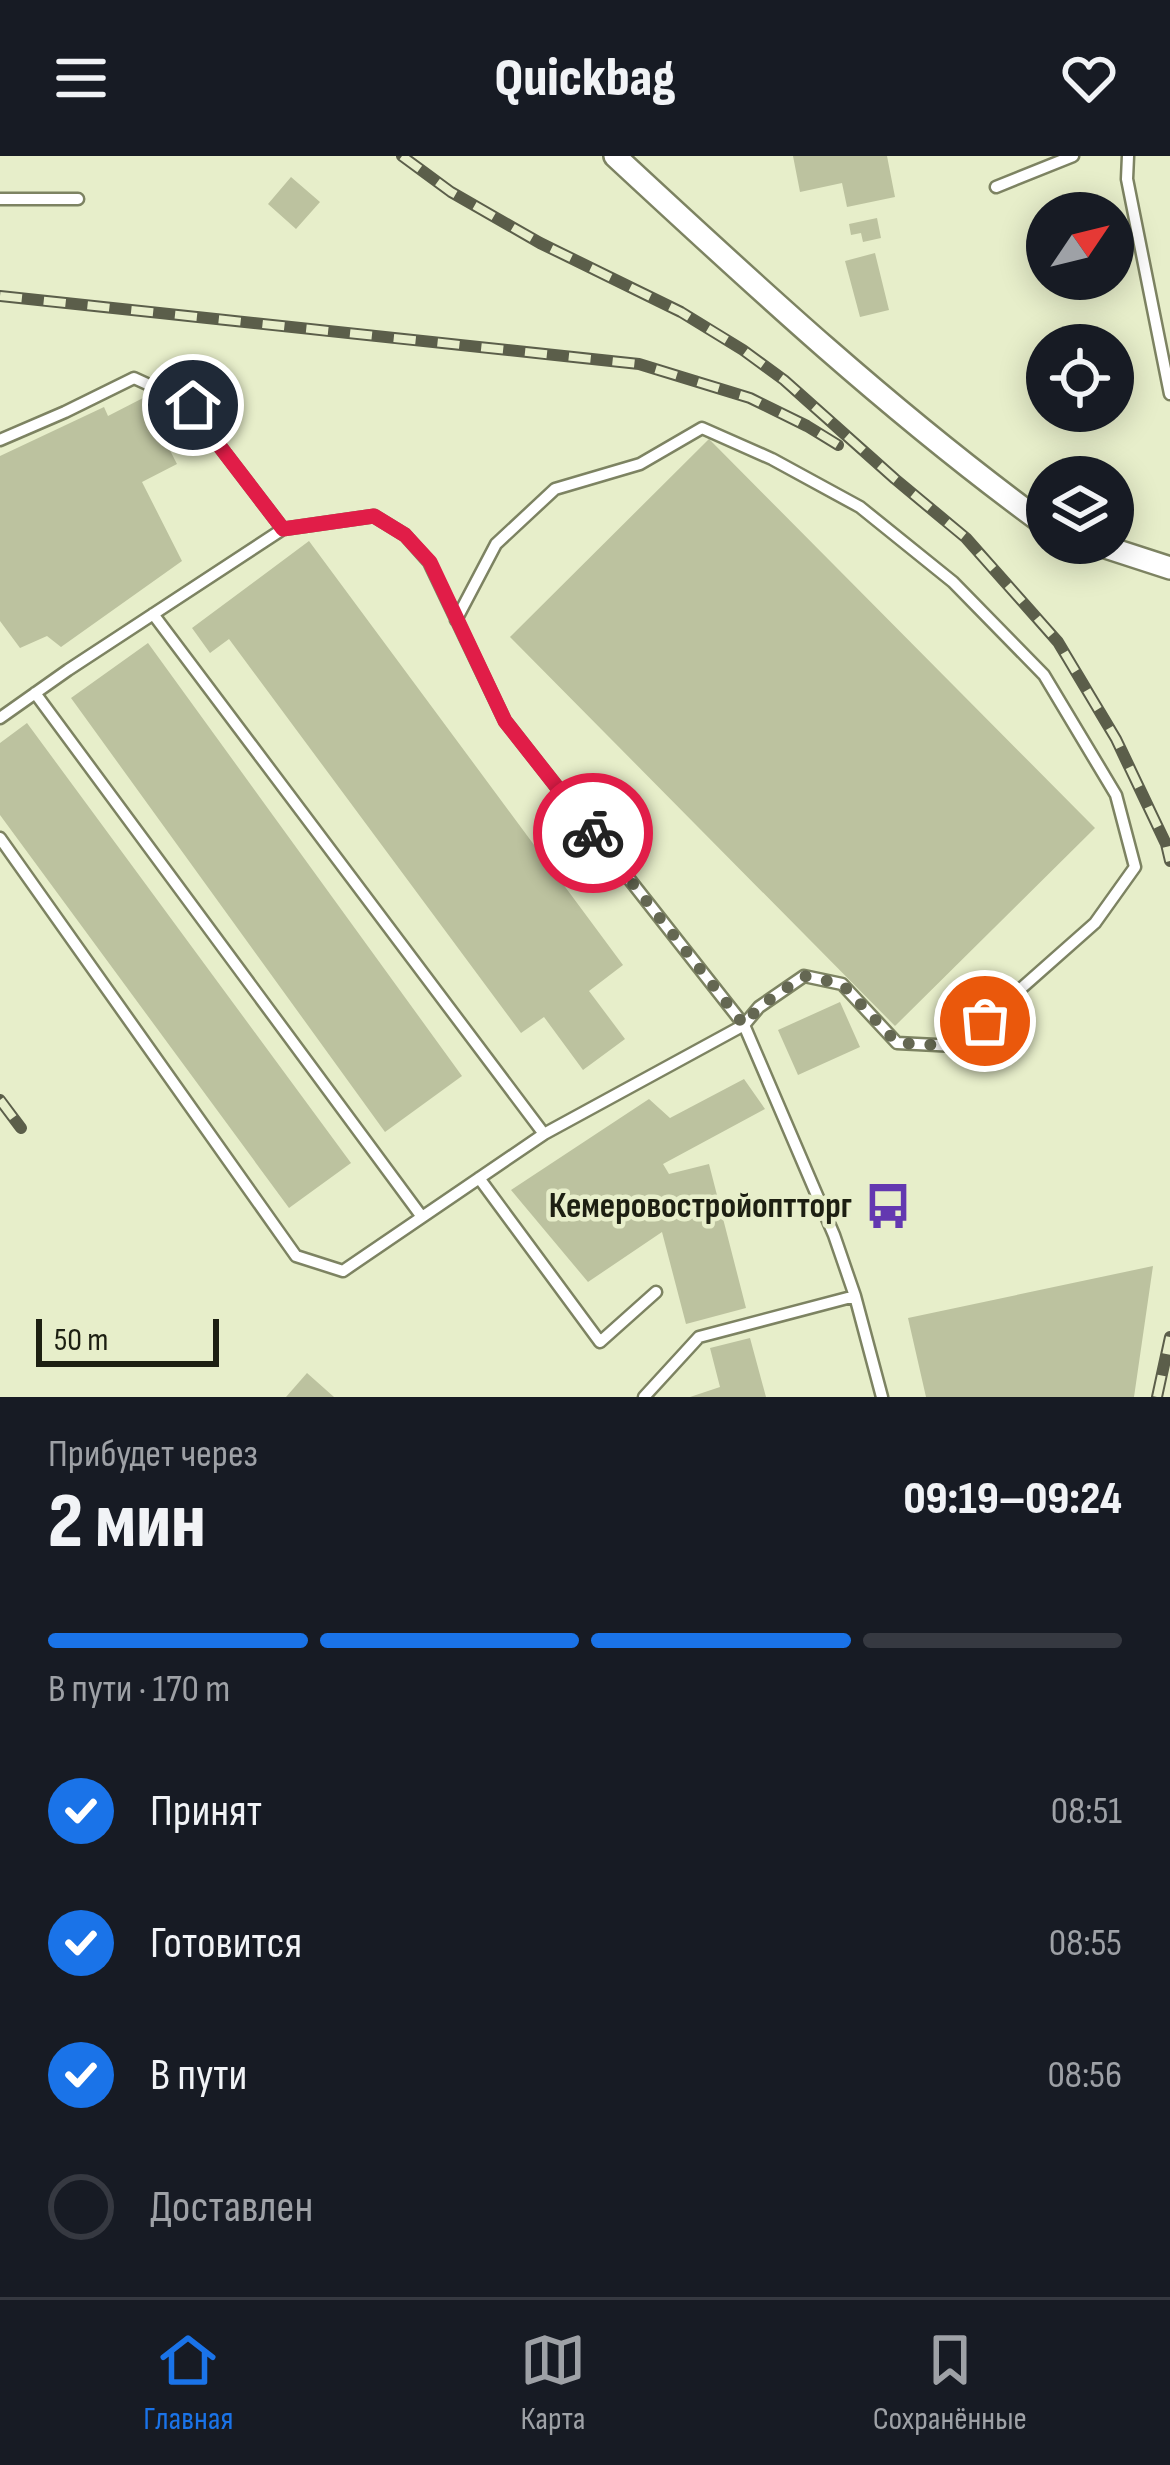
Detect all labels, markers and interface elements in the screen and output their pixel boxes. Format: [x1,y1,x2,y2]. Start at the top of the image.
icon: menu [48,45,114,111]
icon: heart [1056,45,1122,111]
text: Quickbag [494,46,676,111]
north arrow [1026,192,1134,300]
map controls [1026,192,1134,564]
button: locate [1026,324,1134,432]
pin [142,354,244,456]
icon: home [160,372,226,438]
button: layers [1026,456,1134,564]
courier [533,773,653,893]
icon: bike [560,800,626,866]
pin [934,970,1036,1072]
icon: bag [952,988,1018,1054]
bus stop icon: Кемеровостройоптторг [863,1181,913,1231]
place label: Кемеровостройоптторг [549,1185,852,1228]
scale bar [36,1313,219,1366]
text: 50 m [54,1320,108,1360]
text: Прибудет через [48,1431,258,1478]
text: 09:19–09:24 [903,1472,1122,1527]
text: 2 мин [48,1476,206,1569]
text: В пути · 170 m [48,1666,230,1713]
icon: check [48,1778,114,1844]
text: Принят [150,1784,262,1839]
text: 08:51 [1051,1788,1122,1835]
icon: check [48,1910,114,1976]
text: Готовится [150,1916,302,1971]
text: 08:55 [1049,1920,1122,1967]
icon: check [48,2042,114,2108]
text: В пути [150,2048,247,2103]
text: 08:56 [1047,2052,1122,2099]
text: Доставлен [150,2180,313,2235]
tab: Главная [143,2327,233,2439]
tab: Карта [520,2327,586,2439]
tab: Сохранённые [873,2327,1027,2439]

